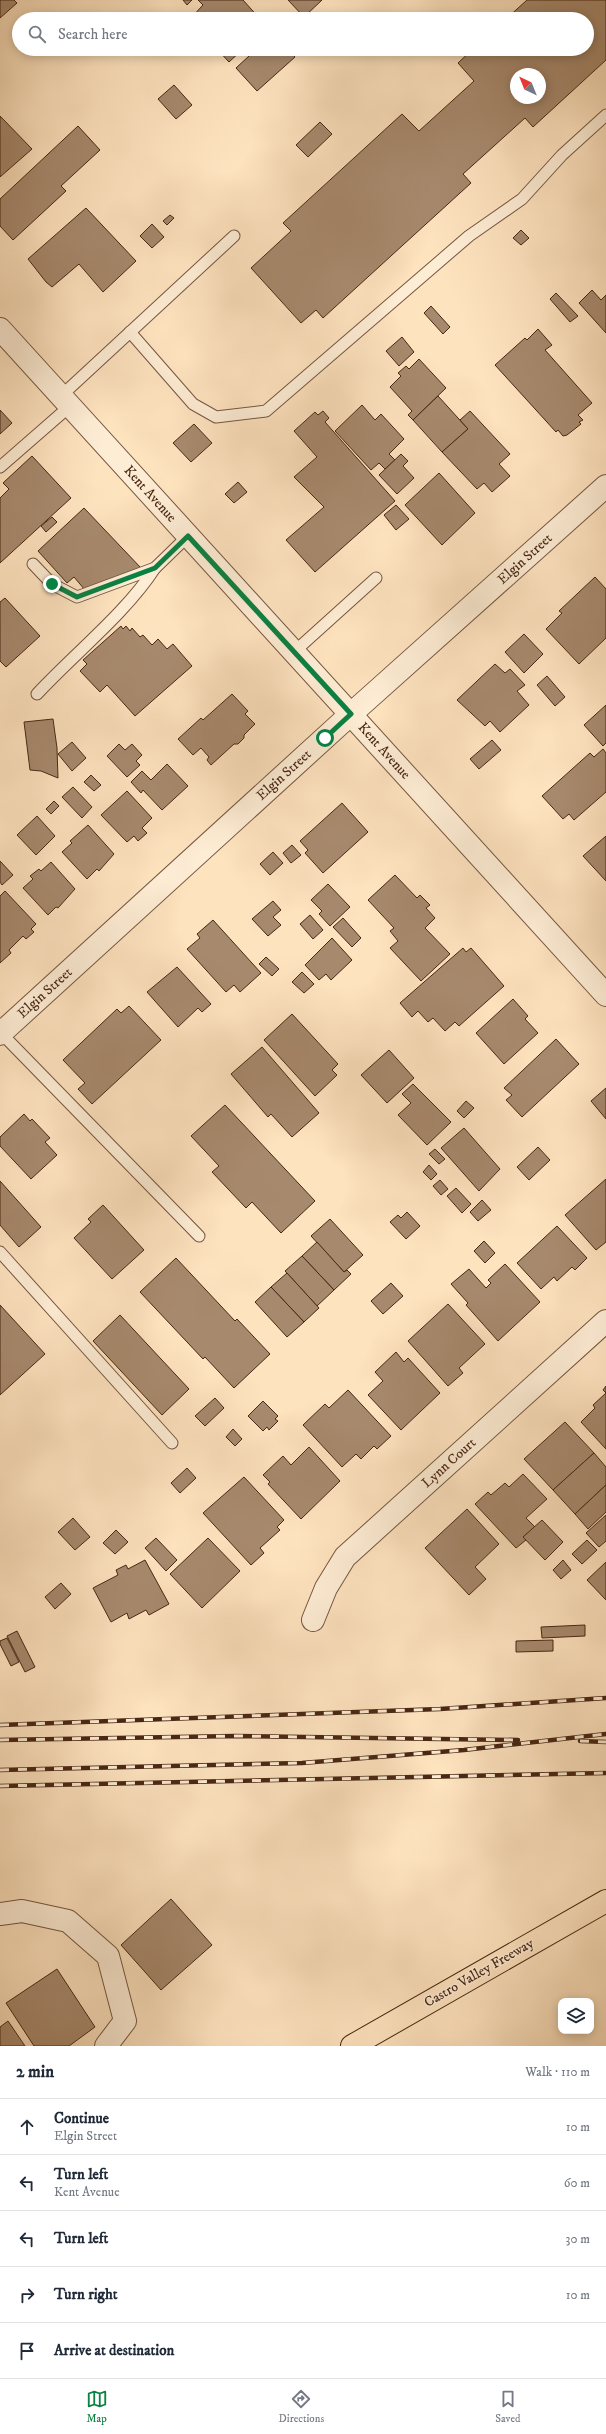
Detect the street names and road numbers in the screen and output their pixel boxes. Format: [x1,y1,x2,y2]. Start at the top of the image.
street label: Kent Avenue [120,462,180,526]
street label: Elgin Street [494,529,557,588]
street label: Kent Avenue [354,719,414,783]
street label: Elgin Street [253,745,316,804]
street label: Elgin Street [14,963,77,1022]
street label: Lynn Court [418,1434,480,1492]
street label: Castro Valley Freeway [421,1934,537,2012]

